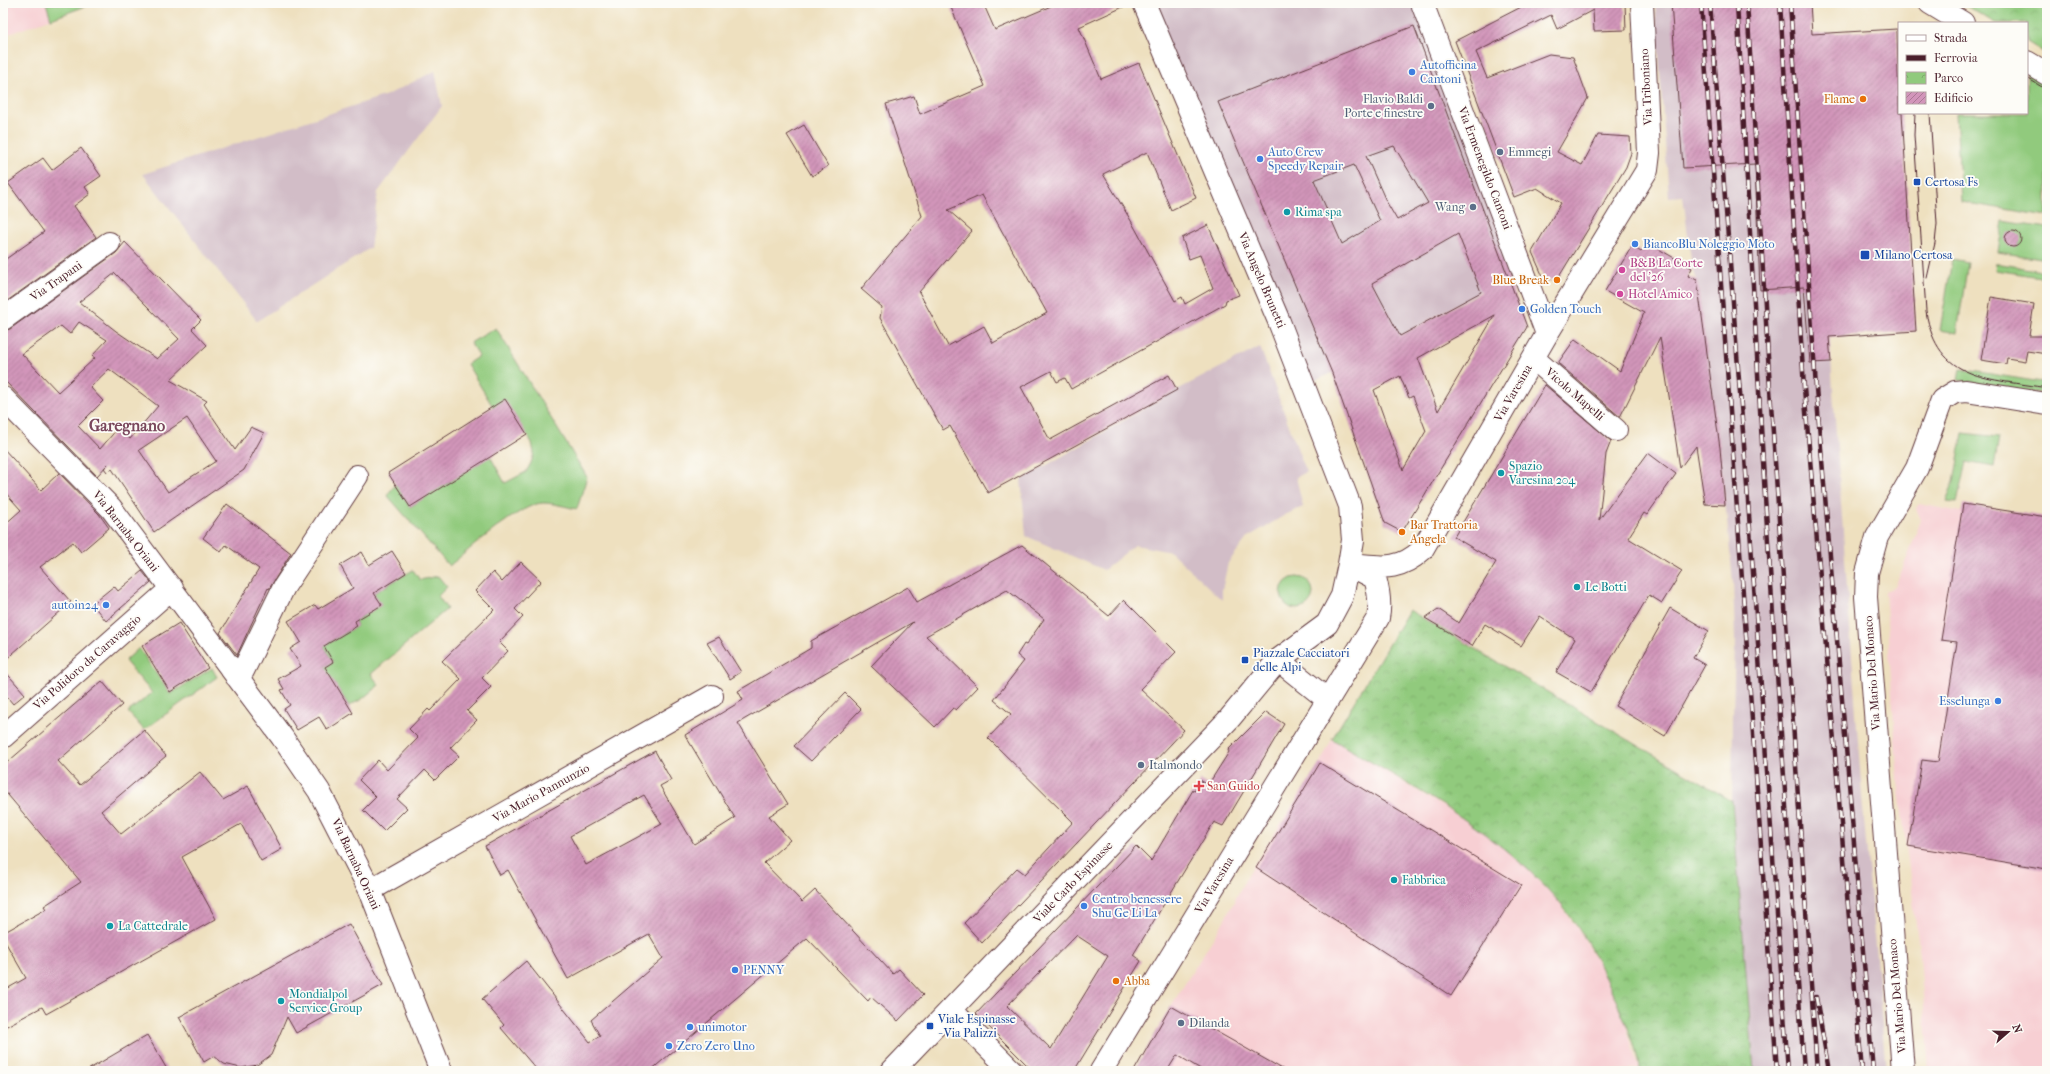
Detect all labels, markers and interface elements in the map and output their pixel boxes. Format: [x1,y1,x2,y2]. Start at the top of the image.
legend [1898,22,2028,114]
text: Strada [1934,31,1968,45]
street label: Via Triboniano [1637,48,1655,127]
text: Ferrovia [1934,51,1978,65]
place label: Autofficina Cantoni [1419,58,1477,86]
marker: Autofficina Cantoni [1407,67,1417,77]
text: Parco [1934,71,1963,85]
text: Edificio [1934,91,1973,105]
place label: Flavio Baldi Porte e finestre [1344,92,1423,120]
place label: Flame [1824,92,1855,106]
marker: Flame [1858,94,1868,104]
marker: Flavio Baldi Porte e finestre [1426,101,1436,111]
street label: Via Ermenegildo Cantoni [1455,104,1515,232]
place label: Auto Crew Speedy Repair [1267,145,1344,173]
place label: Emmegi [1508,145,1552,159]
marker: Emmegi [1495,147,1505,157]
marker: Auto Crew Speedy Repair [1255,154,1265,164]
place label: Certosa Fs [1925,175,1978,189]
marker: Certosa Fs [1912,177,1922,187]
place label: Wang [1434,200,1466,214]
marker: Wang [1468,202,1478,212]
place label: Rima spa [1295,205,1342,219]
marker: Rima spa [1282,207,1292,217]
street label: Via Angelo Brunetti [1235,229,1289,331]
place label: BiancoBlu Noleggio Moto [1643,237,1775,251]
marker: BiancoBlu Noleggio Moto [1630,239,1640,249]
place label: Milano Certosa [1874,248,1953,262]
marker: Milano Certosa [1859,249,1871,261]
place label: B&B La Corte del '26 [1630,256,1703,284]
street label: Via Trapani [27,258,85,304]
marker: B&B La Corte del '26 [1617,265,1627,275]
place label: Blue Break [1492,273,1550,287]
marker: Blue Break [1552,275,1562,285]
place label: Hotel Amico [1628,287,1692,301]
marker: Hotel Amico [1615,289,1625,299]
place label: Golden Touch [1530,302,1602,316]
marker: Golden Touch [1517,304,1527,314]
street label: Via Varesina [1491,362,1535,425]
street label: Vicolo Mapelli [1542,364,1608,424]
district label: Garegnano [89,416,165,436]
place label: Spazio Varesina 204 [1508,459,1576,487]
marker: Spazio Varesina 204 [1496,468,1506,478]
street label: Via Barnaba Oriani [89,487,162,575]
place label: Bar Trattoria Angela [1409,518,1478,546]
marker: Bar Trattoria Angela [1397,527,1407,537]
place label: Le Botti [1585,580,1627,594]
marker: Le Botti [1572,582,1582,592]
place label: autoin24 [52,598,99,612]
marker: autoin24 [101,600,111,610]
street label: Via Polidoro da Caravaggio [30,611,144,713]
street label: Via Mario Del Monaco [1861,615,1883,732]
place label: Piazzale Cacciatori delle Alpi [1253,646,1350,674]
marker: Piazzale Cacciatori delle Alpi [1240,655,1250,665]
place label: Esselunga [1939,694,1990,708]
marker: Esselunga [1993,696,2003,706]
place label: Italmondo [1149,758,1202,772]
marker: Italmondo [1136,760,1146,770]
street label: Via Mario Pannunzio [489,761,592,826]
place label: San Guido [1207,779,1260,793]
marker: San Guido [1194,781,1204,791]
street label: Via Barnaba Oriani [328,815,383,912]
street label: Viale Carlo Espinasse [1030,838,1116,927]
street label: Via Varesina [1191,854,1237,917]
place label: Fabbrica [1402,873,1446,887]
marker: Fabbrica [1389,875,1399,885]
place label: Centro benessere Shu Ge Li La [1092,892,1182,920]
marker: Centro benessere Shu Ge Li La [1079,901,1089,911]
place label: La Cattedrale [118,919,188,933]
marker: La Cattedrale [105,921,115,931]
street label: Via Mario Del Monaco [1885,938,1909,1055]
place label: PENNY [743,963,785,977]
marker: PENNY [730,965,740,975]
place label: Abba [1123,974,1150,988]
marker: Abba [1111,976,1121,986]
place label: Mondialpol Service Group [289,987,363,1015]
marker: Mondialpol Service Group [276,996,286,1006]
place label: Viale Espinasse - Via Palizzi [937,1012,1016,1040]
north arrow [1988,1012,2028,1052]
place label: Dilanda [1189,1016,1230,1030]
marker: Dilanda [1176,1018,1186,1028]
place label: unimotor [697,1020,748,1034]
marker: Viale Espinasse - Via Palizzi [925,1021,935,1031]
marker: unimotor [685,1022,695,1032]
text: N [2009,1023,2025,1036]
place label: Zero Zero Uno [677,1039,755,1053]
marker: Zero Zero Uno [664,1041,674,1051]

